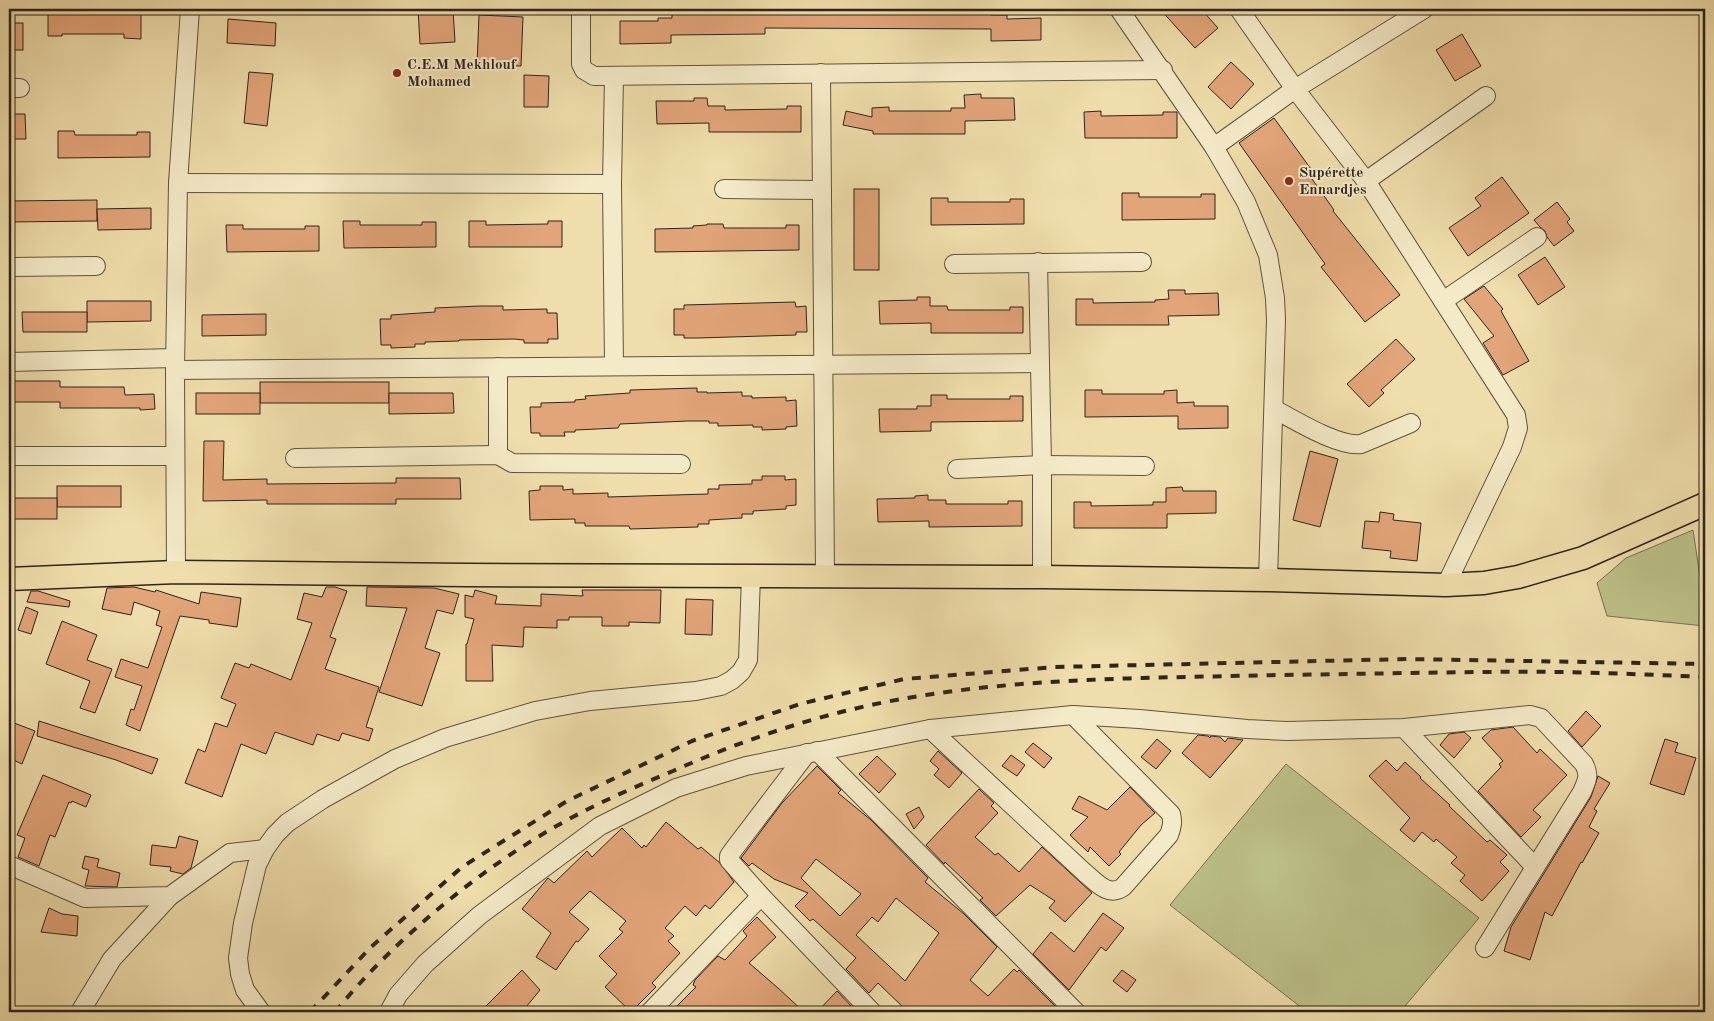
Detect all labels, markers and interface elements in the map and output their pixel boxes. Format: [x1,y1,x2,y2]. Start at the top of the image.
place label: C.E.M Mekhlouf Mohamed [407,58,518,90]
marker: C.E.M Mekhlouf Mohamed [391,67,403,79]
place label: Supérette Ennardjes [1299,166,1367,198]
marker: Supérette Ennardjes [1283,175,1295,187]

